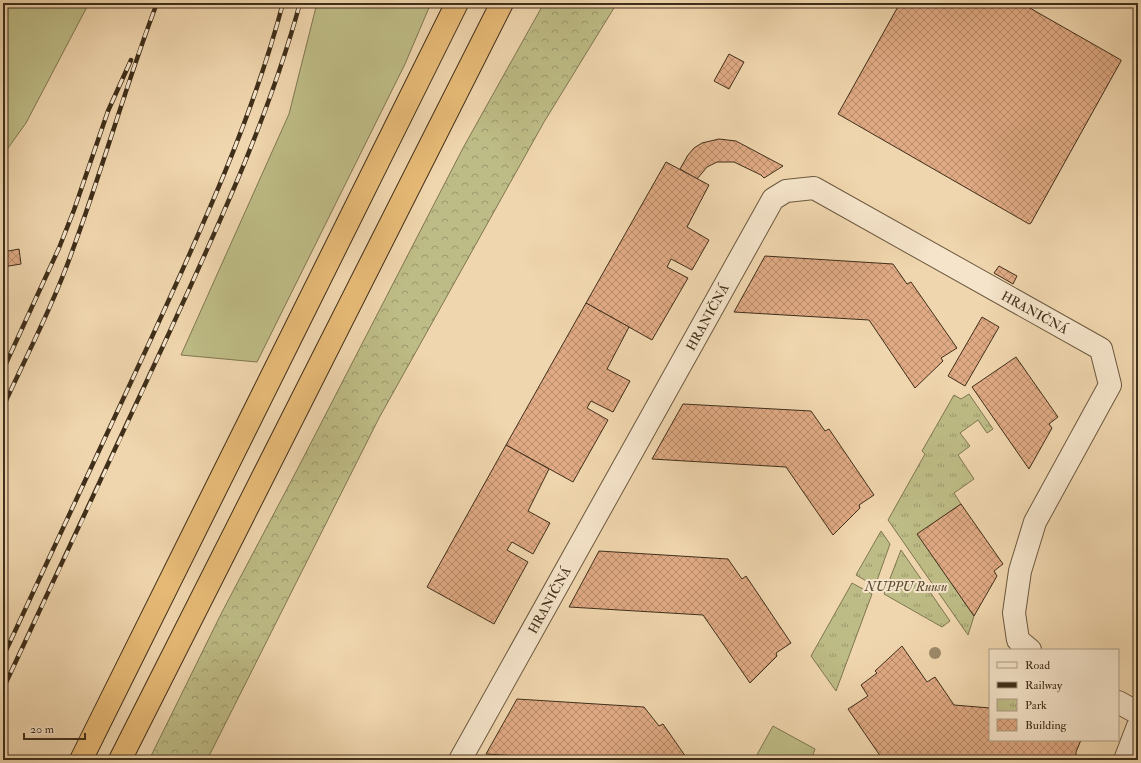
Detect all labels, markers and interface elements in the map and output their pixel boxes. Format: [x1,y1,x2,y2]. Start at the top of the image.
street label: HRANIČNÁ [681,280,733,354]
street label: HRANIČNÁ [998,286,1072,338]
street label: HRANIČNÁ [523,563,575,637]
park label: NUPPU Ruusu [864,579,947,595]
legend [989,649,1119,741]
text: Road [1025,658,1050,673]
text: Railway [1025,678,1063,693]
text: Park [1025,698,1047,713]
scale bar [24,715,85,741]
text: Building [1025,718,1068,733]
text: 20 m [30,722,55,737]

